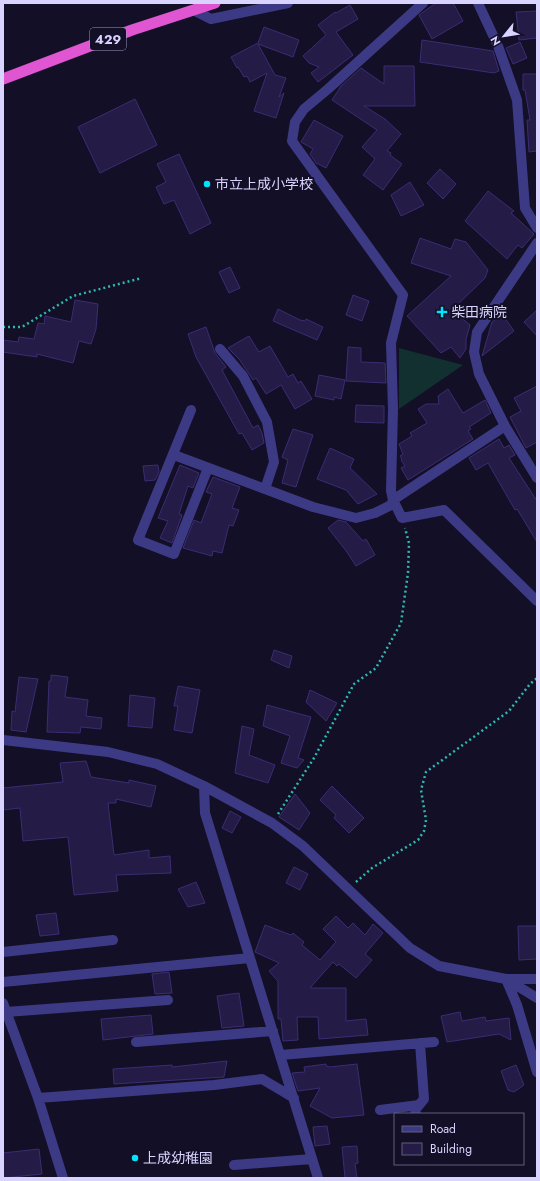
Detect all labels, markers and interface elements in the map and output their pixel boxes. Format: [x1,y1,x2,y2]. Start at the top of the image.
north arrow [484,16,524,56]
road number: 429 [90,28,126,50]
text: N [486,33,504,49]
place label: 市立上成小学校 [215,174,313,194]
marker: 市立上成小学校 [202,179,212,189]
place label: 柴田病院 [451,302,507,322]
marker: 柴田病院 [436,306,448,318]
legend [394,1113,524,1165]
text: Road [430,1120,456,1138]
text: Building [430,1140,472,1158]
place label: 上成幼稚園 [143,1148,213,1168]
marker: 上成幼稚園 [130,1153,140,1163]

